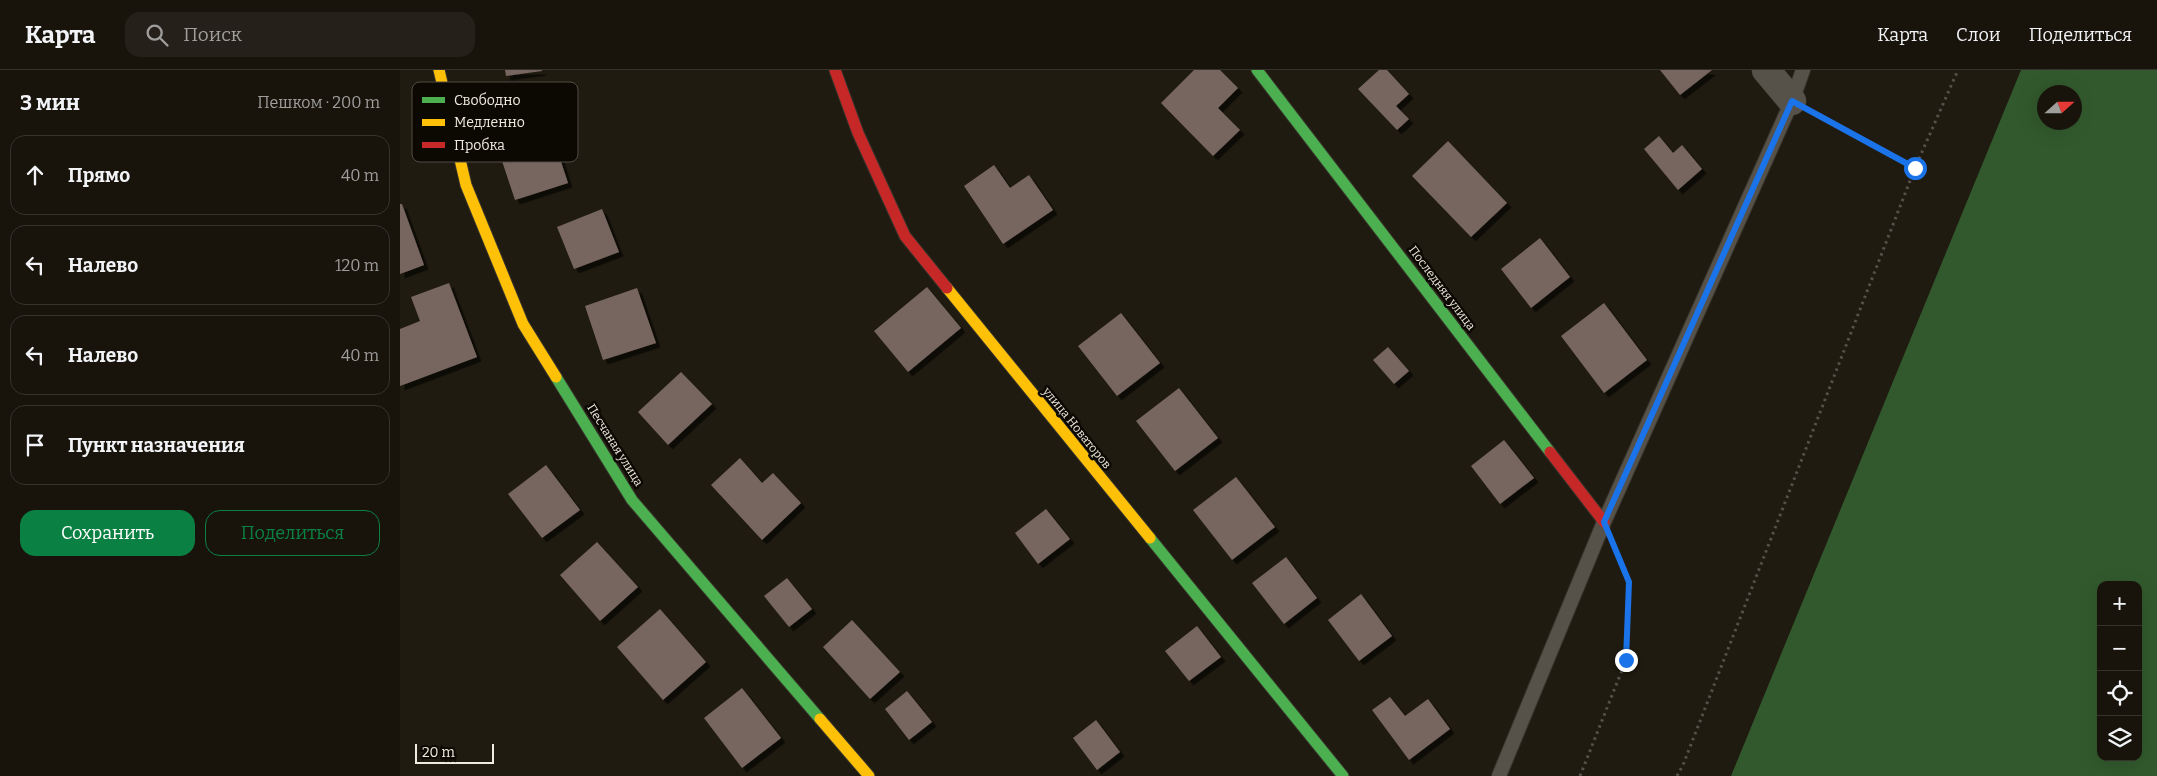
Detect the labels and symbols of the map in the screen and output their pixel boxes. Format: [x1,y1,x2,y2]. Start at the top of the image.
legend [412,82,578,162]
north arrow [2037,85,2082,130]
text: Свободно [454,92,520,109]
text: Медленно [454,114,525,131]
text: Пробка [454,137,505,154]
route start [1904,157,1927,180]
street label: Последняя улица [1406,243,1479,333]
street label: улица Новаторов [1039,384,1114,472]
street label: Песчаная улица [584,401,646,489]
route end [1615,649,1638,672]
scale bar [415,741,494,764]

